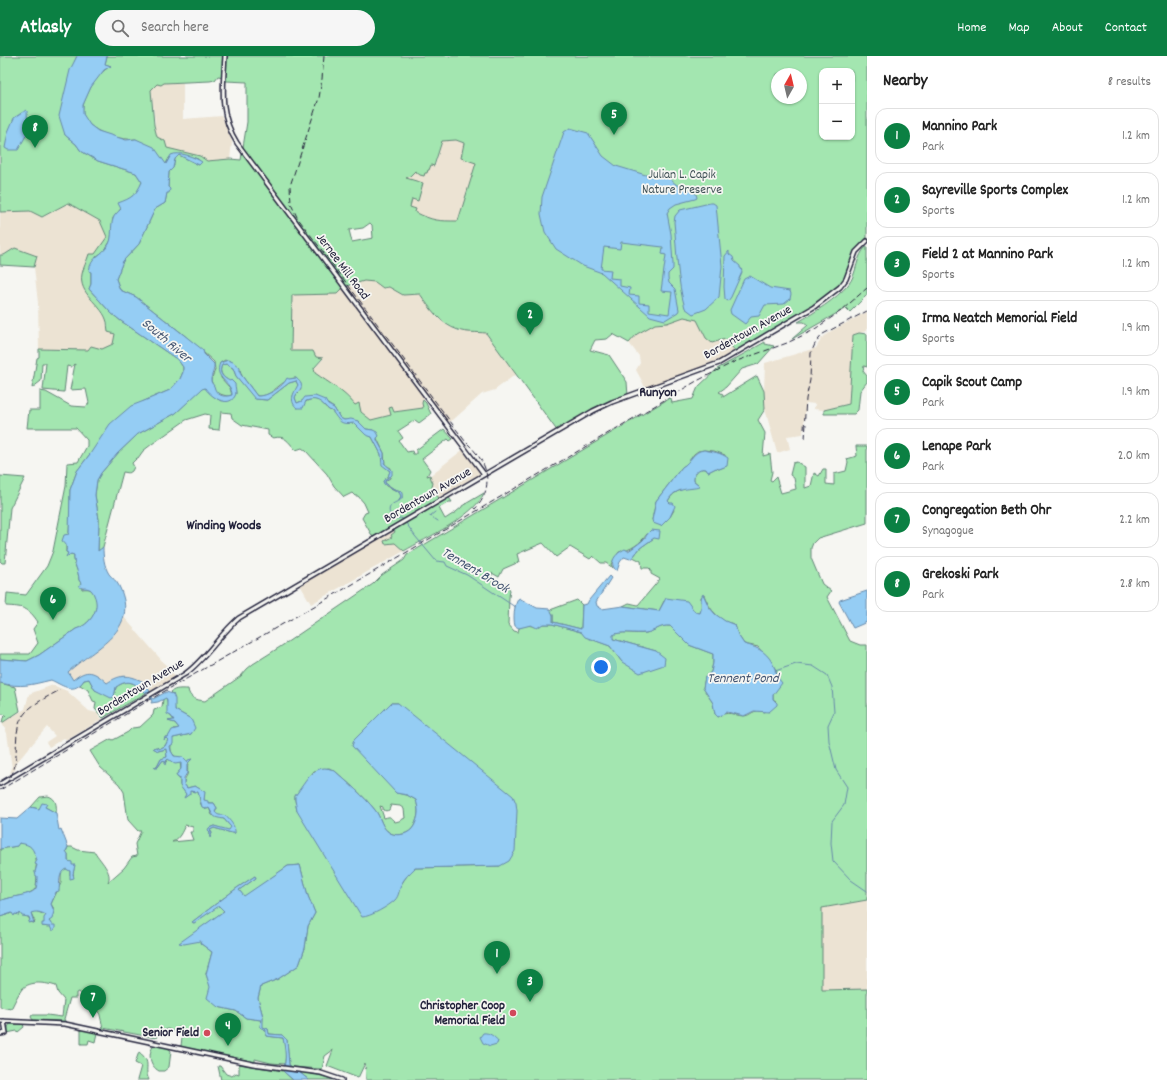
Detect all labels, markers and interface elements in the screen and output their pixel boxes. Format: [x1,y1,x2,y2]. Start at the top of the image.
search box [95,10,375,46]
text: Atlasly [20,15,71,42]
icon: search [109,17,131,39]
text: Search here [141,17,209,39]
text: Home [957,18,986,38]
text: Map [1008,18,1030,38]
text: About [1052,18,1083,38]
text: Contact [1105,18,1147,38]
north arrow [771,68,807,104]
map controls [819,68,855,140]
button: + [819,68,855,104]
text: Nearby [883,70,927,94]
text: 8 results [1108,73,1151,92]
pin: 5 [601,102,627,135]
button: − [819,104,855,140]
pin: 8 [22,115,48,148]
text: Mannino Park [922,116,997,138]
text: 1 [896,127,898,146]
text: 1.2 km [1122,127,1150,146]
text: Park [922,138,944,157]
park label: Julian L. Capik Nature Preserve [642,166,722,200]
text: Sayreville Sports Complex [922,180,1068,202]
text: 2 [894,191,900,210]
text: 1.2 km [1122,191,1150,210]
text: Sports [922,202,955,221]
street label: Jernee Mill Road [311,230,373,304]
text: Field 2 at Mannino Park [922,244,1053,266]
text: 3 [894,255,900,274]
text: 1.2 km [1122,255,1150,274]
text: Sports [922,266,955,285]
street label: Bordentown Avenue [700,301,796,365]
pin: 2 [517,302,543,335]
text: Irma Neatch Memorial Field [922,308,1077,330]
water label: South River [137,314,197,369]
text: 4 [894,319,900,338]
text: 1.9 km [1122,319,1150,338]
text: Sports [922,330,955,349]
text: Capik Scout Camp [922,372,1022,394]
district label: Runyon [639,383,677,403]
text: 5 [894,383,900,402]
text: 1.9 km [1122,383,1150,402]
text: Park [922,394,944,413]
text: Lenape Park [922,436,991,458]
text: 6 [894,447,900,466]
text: 2.0 km [1118,447,1150,466]
text: Park [922,458,944,477]
street label: Bordentown Avenue [381,463,475,529]
text: Congregation Beth Ohr [922,500,1051,522]
text: 7 [895,511,899,530]
text: 2.2 km [1119,511,1150,530]
district label: Winding Woods [187,516,262,536]
text: Synagogue [922,522,974,541]
water label: Tennent Brook [437,543,514,600]
text: Grekoski Park [922,564,999,586]
text: 8 [894,575,900,594]
text: 2.8 km [1120,575,1150,594]
text: Park [922,586,944,605]
pin: 6 [40,587,66,620]
street label: Bordentown Avenue [94,654,188,721]
your location [591,657,611,677]
water label: Tennent Pond [707,669,781,689]
pin: 1 [484,941,510,974]
pin: 3 [517,969,543,1002]
pin: 7 [80,985,106,1018]
place label: Christopher Coop Memorial Field [420,997,505,1031]
marker: Christopher Coop Memorial Field [508,1008,518,1018]
pin: 4 [215,1013,241,1046]
place label: Senior Field [142,1024,199,1043]
marker: Senior Field [202,1028,212,1038]

